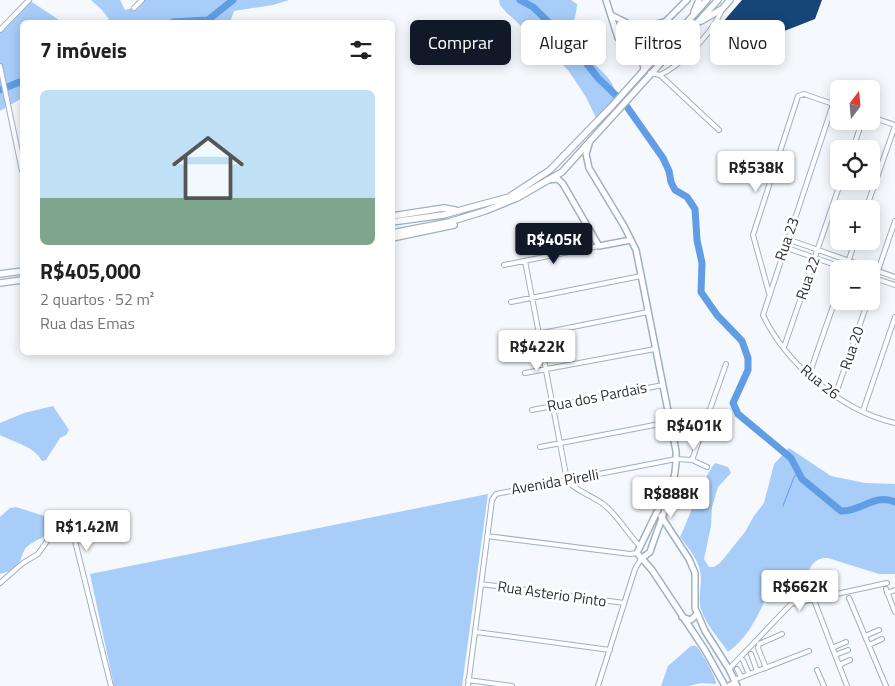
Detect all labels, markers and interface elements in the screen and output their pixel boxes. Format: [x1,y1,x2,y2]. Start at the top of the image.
chip: Comprar [410,20,511,65]
chip: Alugar [521,20,606,65]
chip: Filtros [616,20,700,65]
chip: Novo [710,20,785,65]
text: 7 imóveis [40,34,127,66]
icon: filters [347,36,375,64]
north arrow [830,80,880,130]
map controls [830,80,880,310]
icon: home [163,123,253,213]
button: locate [830,140,880,190]
pin: R$538K [715,150,797,193]
text: R$538K [728,155,784,179]
button: + [830,200,880,250]
street label: Rua 23 [768,214,805,264]
pin: R$405K [513,222,595,265]
text: R$405K [526,227,582,251]
street label: Rua 22 [789,253,826,303]
text: R$405,000 [40,255,141,287]
button: − [830,260,880,310]
text: 2 quartos · 52 m² [40,287,154,311]
text: Rua das Emas [40,311,135,335]
street label: Rua 20 [833,323,870,373]
pin: R$422K [496,330,578,372]
text: R$422K [509,334,565,358]
street label: Rua 26 [796,359,845,405]
street label: Rua dos Pardais [545,376,649,417]
pin: R$401K [653,408,735,451]
text: R$401K [666,413,722,437]
street label: Avenida Pirelli [509,463,600,501]
pin: R$888K [630,476,712,519]
text: R$888K [643,481,699,505]
pin: R$1.42M [41,510,133,552]
text: R$1.42M [55,514,119,538]
pin: R$662K [759,570,841,612]
street label: Rua Asterio Pinto [496,574,608,613]
text: R$662K [772,574,828,598]

